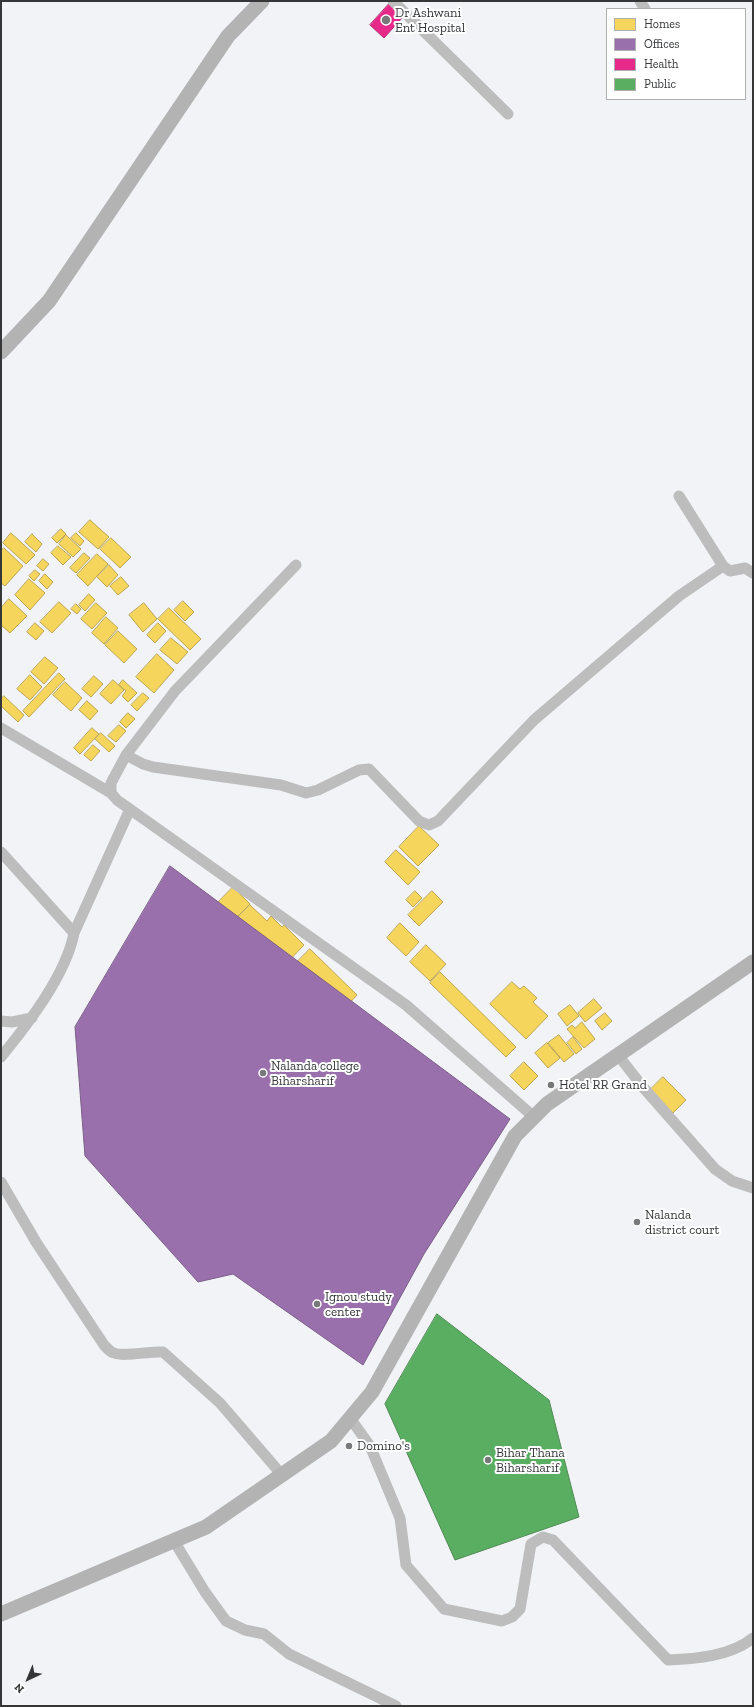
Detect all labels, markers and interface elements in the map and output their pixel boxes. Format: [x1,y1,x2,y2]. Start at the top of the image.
place label: Dr Ashwani Ent Hospital [395,5,465,36]
legend [606,8,746,100]
marker: Dr Ashwani Ent Hospital [380,14,392,26]
text: Homes [644,17,680,31]
text: Offices [644,37,680,51]
text: Health [644,57,679,71]
text: Public [644,77,676,91]
place label: Nalanda college Biharsharif [271,1058,359,1089]
marker: Nalanda college Biharsharif [258,1068,268,1078]
place label: Hotel RR Grand [559,1077,647,1093]
marker: Hotel RR Grand [546,1080,556,1090]
place label: Nalanda district court [645,1207,719,1238]
marker: Nalanda district court [632,1217,642,1227]
place label: Ignou study center [325,1289,392,1320]
marker: Ignou study center [312,1299,322,1309]
place label: Domino's [357,1438,410,1454]
marker: Domino's [344,1441,354,1451]
place label: Bihar Thana Biharsharif [496,1445,565,1476]
marker: Bihar Thana Biharsharif [483,1455,493,1465]
north arrow [8,1659,48,1699]
text: N [12,1680,27,1696]

